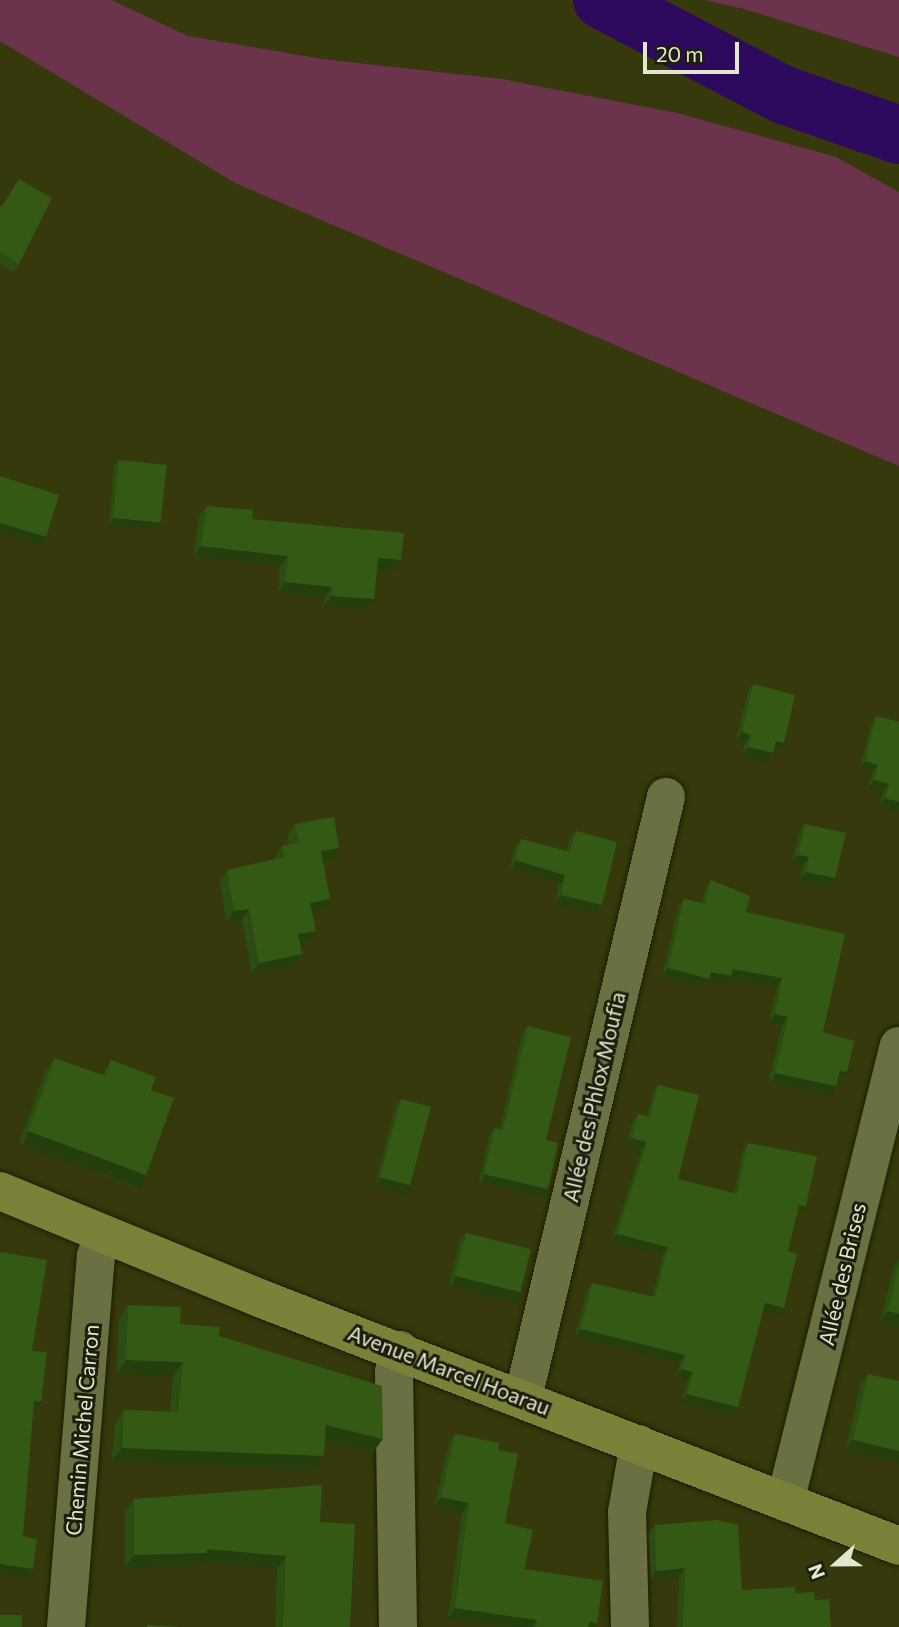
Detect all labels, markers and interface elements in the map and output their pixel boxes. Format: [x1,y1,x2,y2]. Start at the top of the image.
scale bar [647,28,743,72]
text: 20 m [656,41,704,66]
street label: Allée des Phlox Moufia [558,989,630,1205]
street label: Allée des Brises [813,1200,871,1348]
street label: Avenue Marcel Hoarau [345,1320,553,1420]
street label: Chemin Michel Carron [60,1323,104,1537]
north arrow [801,1529,871,1599]
text: N [803,1561,829,1582]

